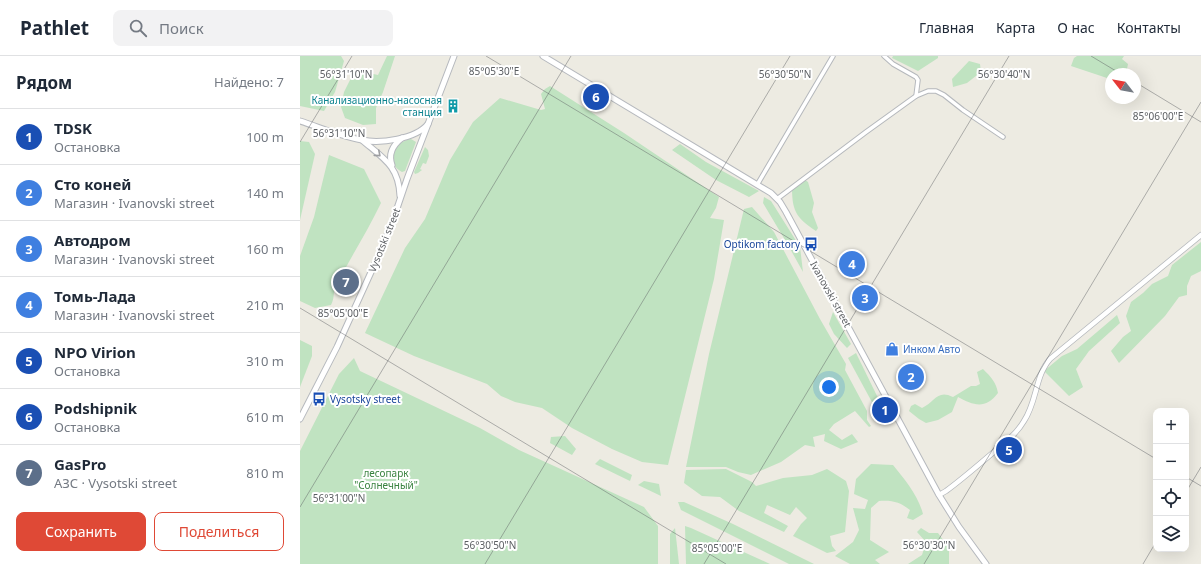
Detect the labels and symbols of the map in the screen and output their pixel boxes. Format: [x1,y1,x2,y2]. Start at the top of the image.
text: 85°05'30"E [469,64,519,78]
text: 56°31'10"N [320,67,372,81]
text: 56°30'50"N [759,67,811,81]
text: 56°30'40"N [978,67,1030,81]
north arrow [1105,68,1141,104]
pin: 6 [583,82,609,112]
place label: Канализационно-насосная станция [311,93,442,119]
building icon: Канализационно-насосная станция [445,98,461,114]
text: 85°06'00"E [1133,109,1183,123]
text: 56°31'10"N [313,126,365,140]
one-way arrow [373,149,380,156]
street label: Vysotski street [365,205,403,274]
bus stop icon: Optikom factory [803,236,819,252]
place label: Optikom factory [724,237,801,251]
pin: 4 [839,249,865,279]
street label: Ivanovski street [807,258,855,330]
pin: 7 [333,267,359,297]
pin: 3 [852,283,878,313]
text: 85°05'00"E [318,306,368,320]
shop icon: Инком Авто [884,341,900,357]
place label: Инком Авто [903,342,960,356]
pin: 2 [898,362,924,392]
your location [819,377,839,397]
bus stop icon: Vysotsky street [311,391,327,407]
place label: Vysotsky street [330,392,401,406]
pin: 1 [872,395,898,425]
pin: 5 [996,435,1022,465]
park label: лесопарк "Солнечный" [354,466,418,492]
text: 56°31'00"N [313,491,365,505]
text: 56°30'50"N [464,538,516,552]
text: 56°30'30"N [903,538,955,552]
text: 85°05'00"E [692,541,742,555]

